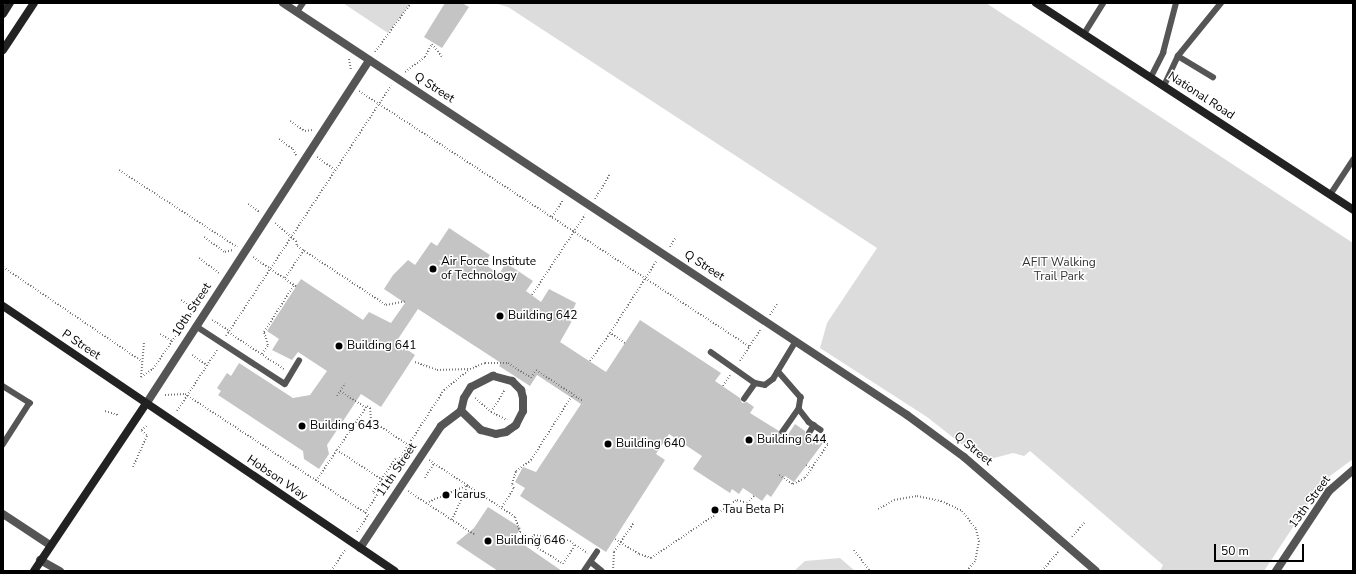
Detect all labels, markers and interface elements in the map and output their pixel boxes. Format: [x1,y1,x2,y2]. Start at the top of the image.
street label: National Road [1165,69,1237,123]
street label: Q Street [411,70,457,106]
street label: Q Street [681,248,727,284]
place label: Air Force Institute of Technology [441,255,536,283]
park label: AFIT Walking Trail Park [1022,256,1096,284]
marker: Air Force Institute of Technology [428,264,438,274]
street label: 10th Street [169,280,215,340]
place label: Building 642 [508,309,577,323]
marker: Building 642 [495,311,505,321]
street label: P Street [59,327,103,363]
place label: Building 641 [347,339,416,353]
marker: Building 641 [334,341,344,351]
place label: Building 643 [310,419,379,433]
marker: Building 643 [297,421,307,431]
street label: Q Street [951,429,995,469]
place label: Building 644 [757,433,826,447]
marker: Building 644 [744,435,754,445]
place label: Building 640 [616,437,685,451]
marker: Building 640 [603,439,613,449]
street label: 11th Street [374,441,420,499]
street label: Hobson Way [244,452,310,504]
street label: 13th Street [1286,473,1334,531]
place label: Icarus [454,488,486,502]
marker: Icarus [441,490,451,500]
place label: Tau Beta Pi [723,503,784,517]
marker: Tau Beta Pi [710,505,720,515]
place label: Building 646 [496,534,565,548]
marker: Building 646 [483,536,493,546]
scale bar [1216,536,1306,562]
text: 50 m [1221,543,1249,559]

